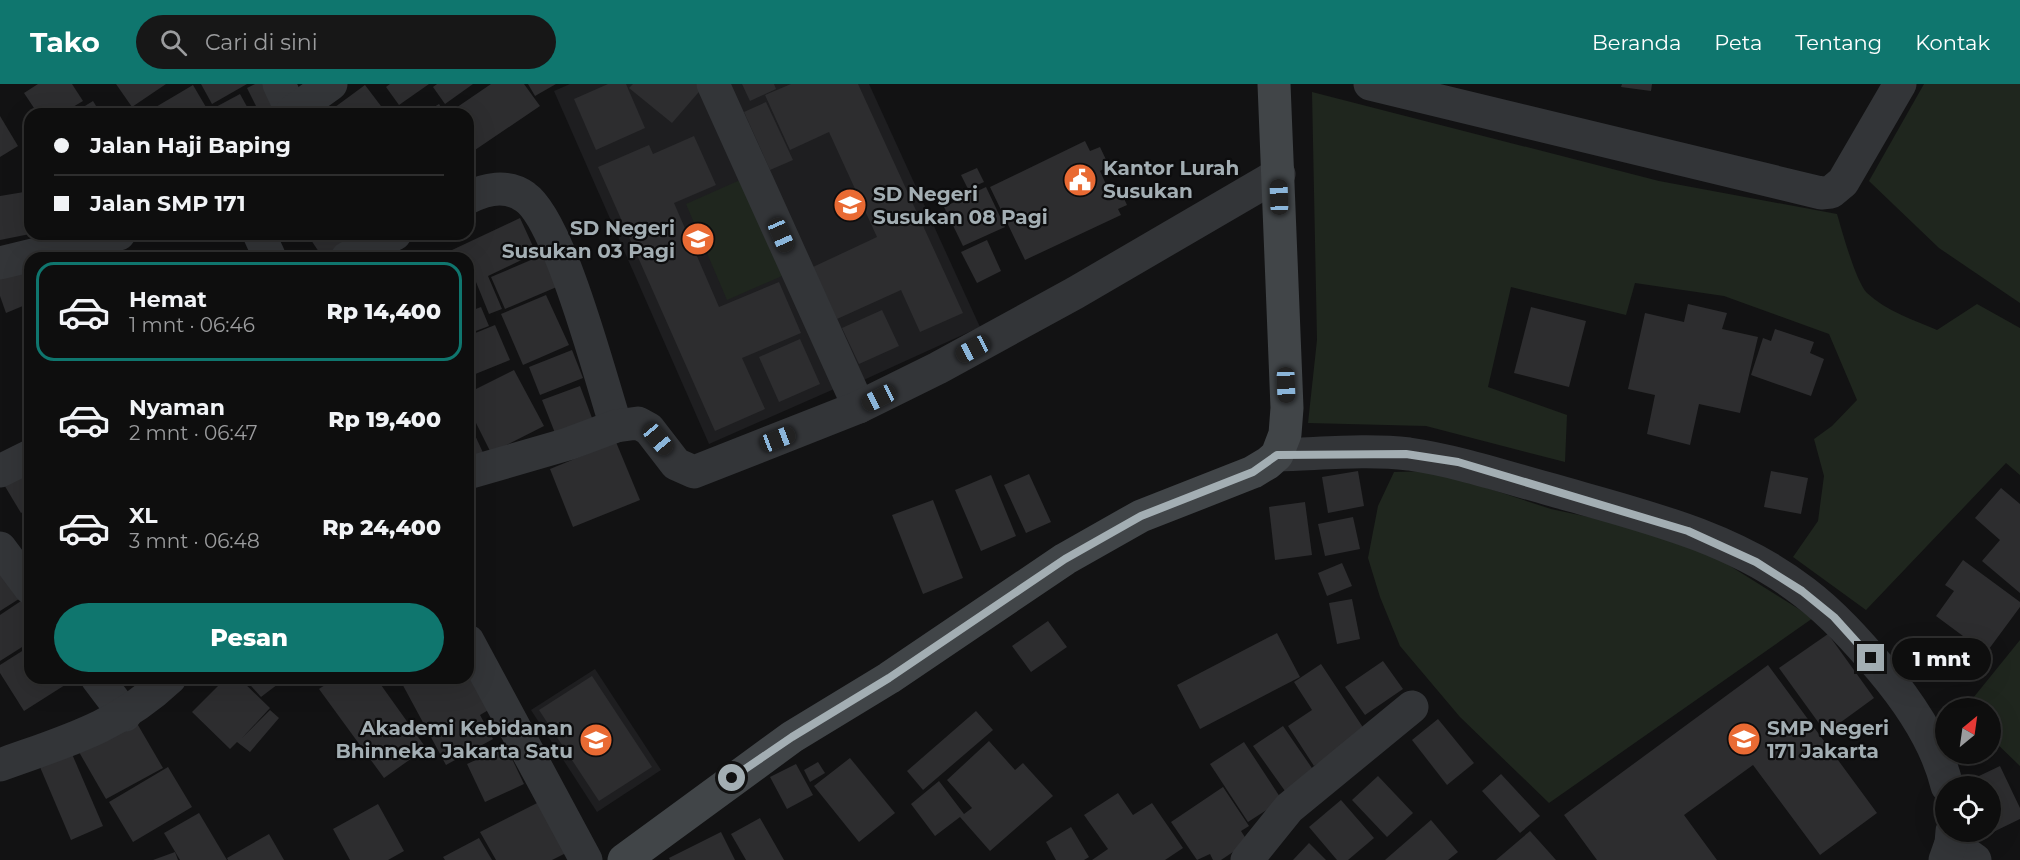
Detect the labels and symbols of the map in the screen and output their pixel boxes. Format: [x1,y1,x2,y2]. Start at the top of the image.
place label: Kantor Lurah Susukan [1103,156,1239,203]
public building icon: Kantor Lurah Susukan [1062,162,1098,198]
car [1269,179,1289,215]
place label: SD Negeri Susukan 08 Pagi [873,182,1048,229]
school or university icon: SD Negeri Susukan 08 Pagi [832,187,868,223]
car [765,215,797,255]
place label: SD Negeri Susukan 03 Pagi [502,216,675,263]
school or university icon: SD Negeri Susukan 03 Pagi [680,221,716,257]
car [953,333,993,365]
car [1276,367,1296,403]
car [859,382,899,414]
car [640,419,676,459]
car [758,424,798,454]
callout: 1 mnt [1892,637,1991,679]
route end [1857,644,1884,671]
north arrow [1935,698,2001,764]
place label: Akademi Kebidanan Bhinneka Jakarta Satu [335,716,573,763]
place label: SMP Negeri 171 Jakarta [1767,716,1889,763]
school or university icon: SMP Negeri 171 Jakarta [1726,721,1762,757]
school or university icon: Akademi Kebidanan Bhinneka Jakarta Satu [578,722,614,758]
route start [718,764,745,791]

